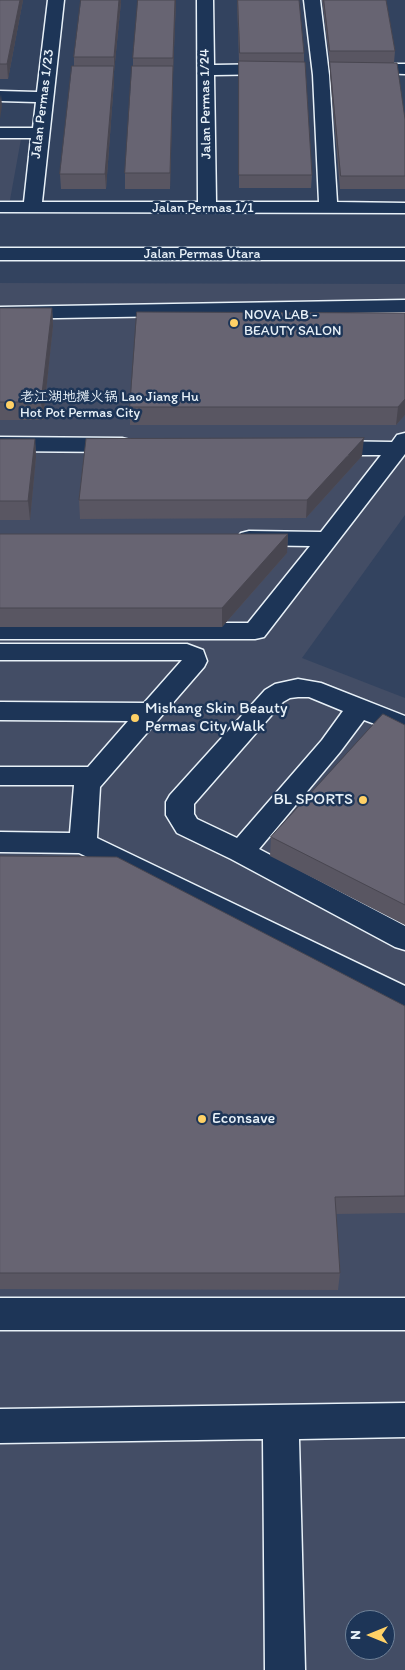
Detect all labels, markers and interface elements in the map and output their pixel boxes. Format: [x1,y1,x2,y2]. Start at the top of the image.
street label: Jalan Permas 1/23 [28,48,58,160]
street label: Jalan Permas 1/24 [197,48,215,160]
street label: Jalan Permas 1/1 [152,200,254,216]
street label: Jalan Permas Utara [144,246,260,262]
place label: NOVA LAB - BEAUTY SALON [244,307,341,340]
marker: NOVA LAB - BEAUTY SALON [228,317,240,329]
place label: 老江湖地摊火锅 Lao Jiang Hu Hot Pot Permas City [20,389,199,422]
marker: 老江湖地摊火锅 Lao Jiang Hu Hot Pot Permas City [4,399,16,411]
place label: Mishang Skin Beauty Permas City Walk [145,699,287,737]
marker: Mishang Skin Beauty Permas City Walk [129,712,141,724]
place label: BL SPORTS [273,790,353,810]
marker: BL SPORTS [357,794,369,806]
place label: Econsave [212,1109,275,1129]
marker: Econsave [196,1113,208,1125]
north arrow [345,1610,395,1660]
text: N [347,1630,364,1640]

